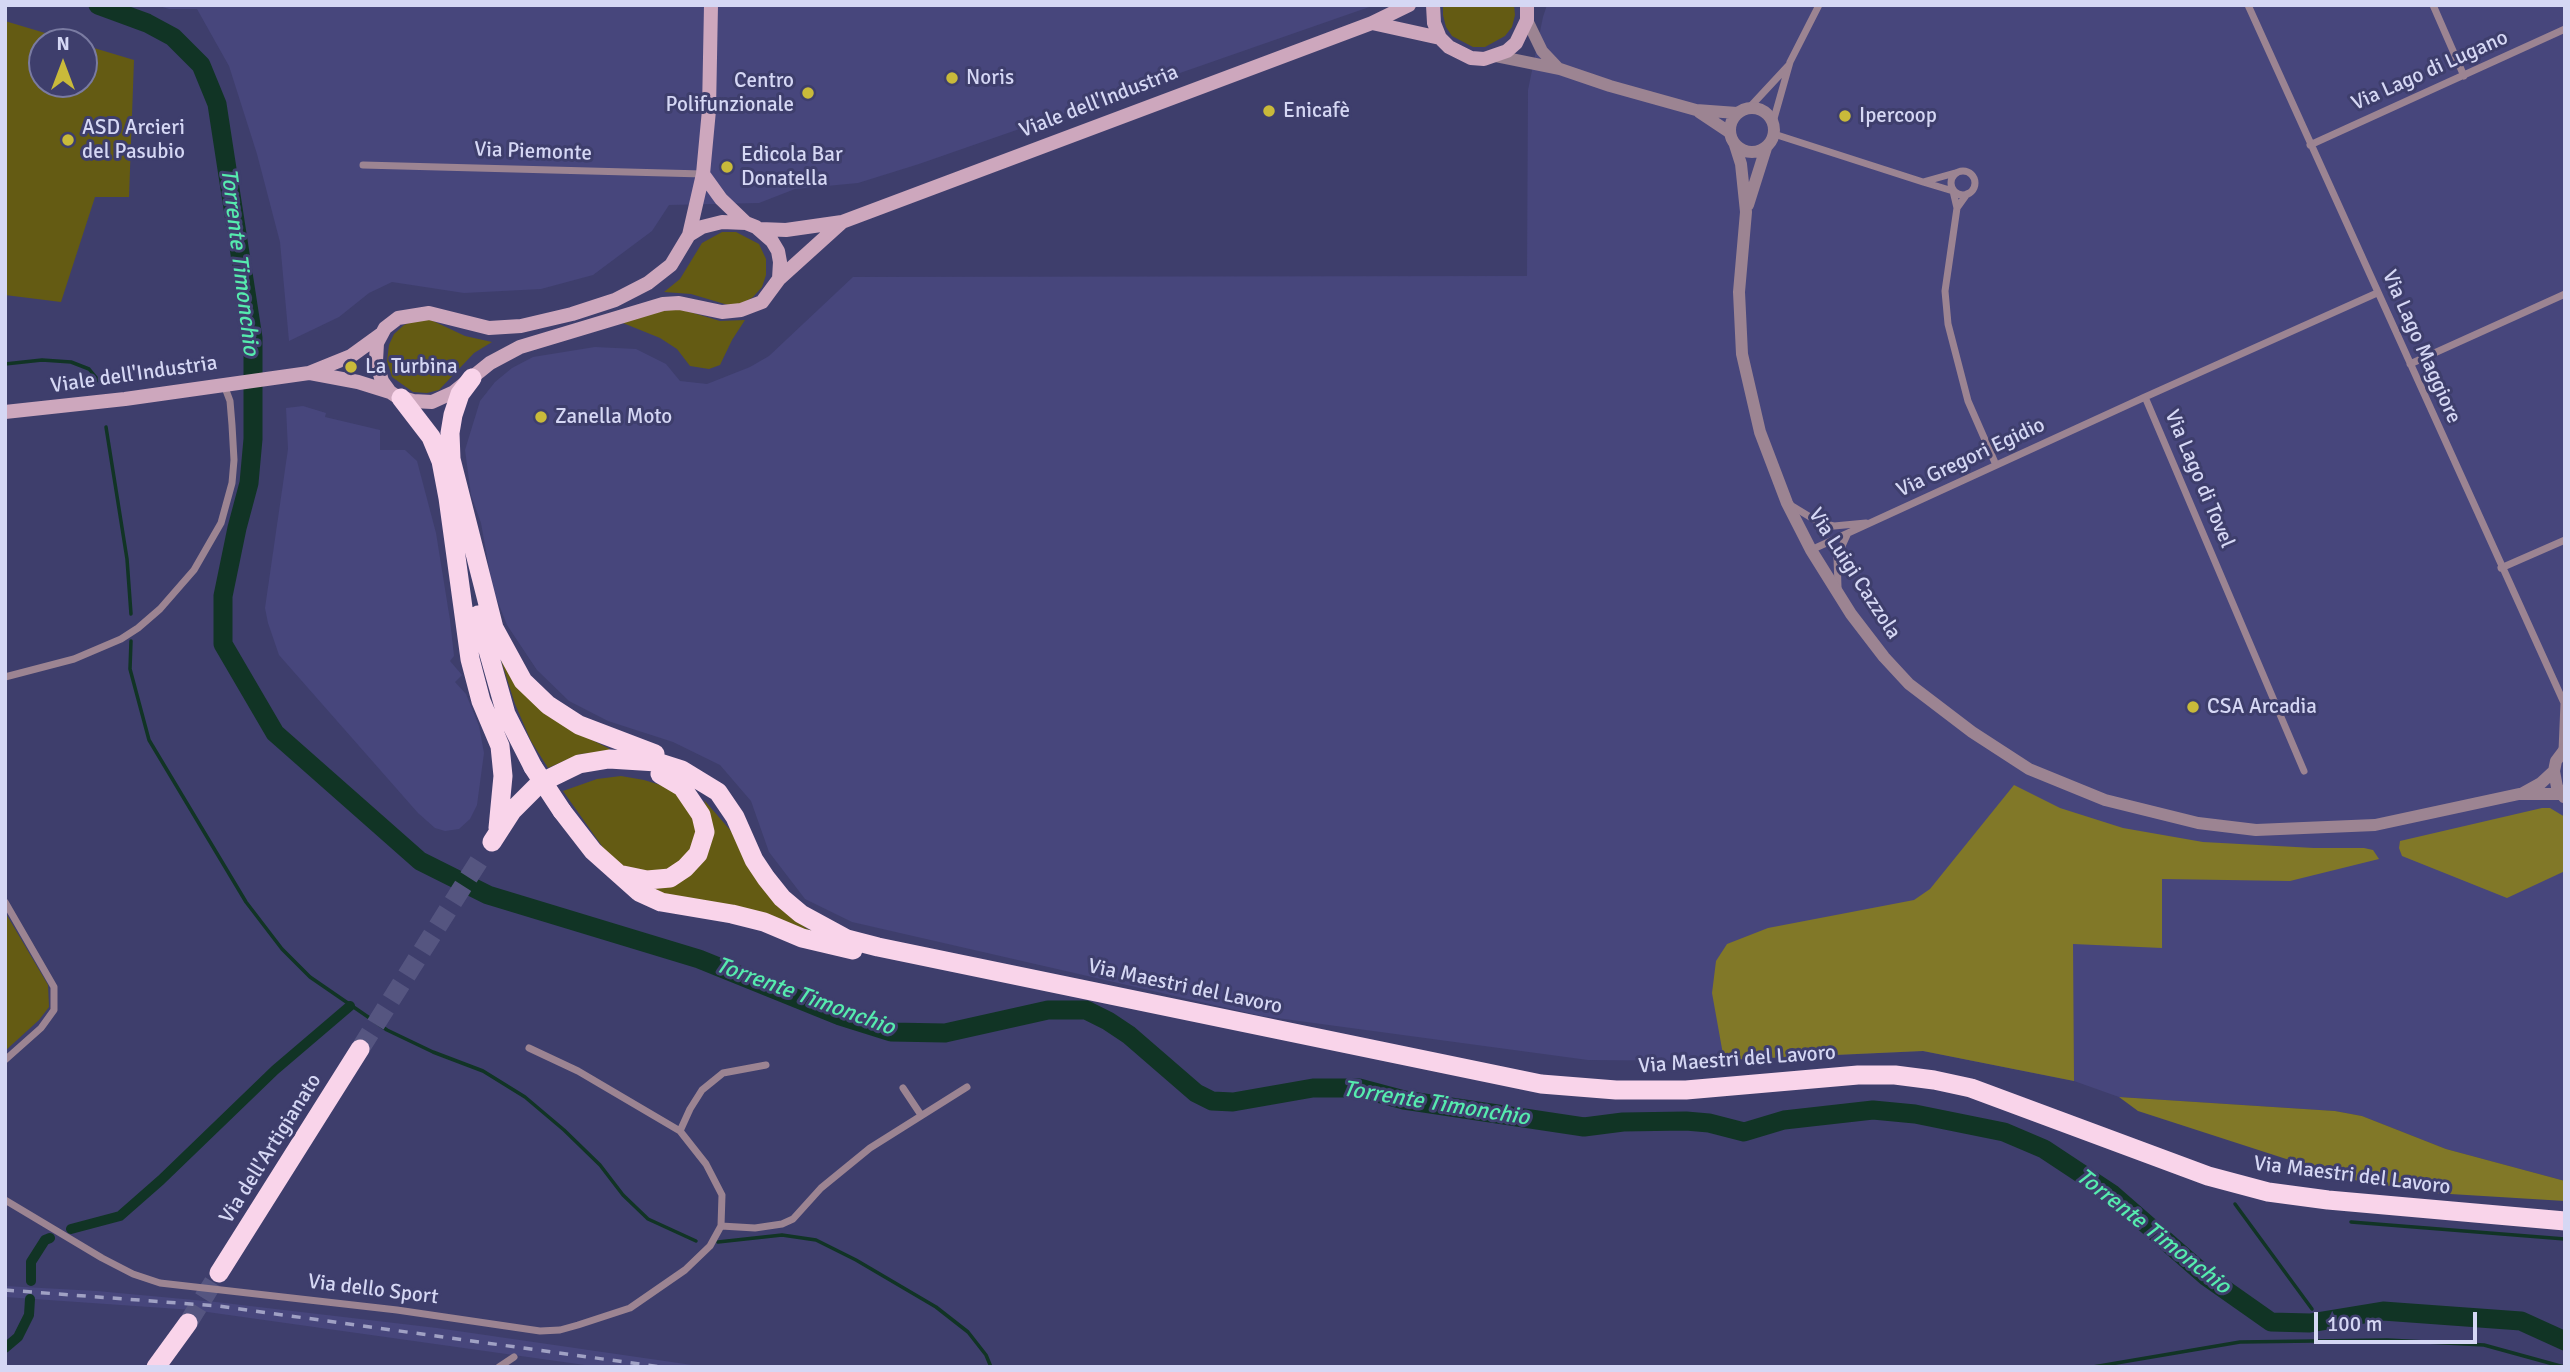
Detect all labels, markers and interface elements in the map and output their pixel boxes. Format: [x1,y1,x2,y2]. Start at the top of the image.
street label: Via Lago di Lugano [2348,25,2512,117]
north arrow [28,28,98,98]
text: N [56,32,70,56]
street label: Viale dell'Industria [1016,60,1182,144]
place label: Noris [966,65,1014,91]
place label: Centro Polifunzionale [666,68,794,118]
marker: Noris [944,70,960,86]
marker: Centro Polifunzionale [800,85,816,101]
place label: Enicafè [1283,98,1350,124]
marker: Enicafè [1261,103,1277,119]
place label: Ipercoop [1859,103,1937,129]
marker: Ipercoop [1837,108,1853,124]
place label: ASD Arcieri del Pasubio [82,115,185,165]
marker: ASD Arcieri del Pasubio [60,132,76,148]
street label: Via Piemonte [474,137,592,167]
place label: Edicola Bar Donatella [741,142,843,192]
marker: Edicola Bar Donatella [719,159,735,175]
water label: Torrente Timonchio [214,167,264,357]
street label: Via Lago Maggiore [2376,266,2466,428]
street label: Viale dell'Industria [49,351,219,399]
place label: La Turbina [365,354,458,380]
marker: La Turbina [343,359,359,375]
place label: Zanella Moto [555,404,672,430]
street label: Via Lago di Tovel [2159,406,2239,552]
marker: Zanella Moto [533,409,549,425]
street label: Via Gregori Egidio [1893,413,2049,503]
street label: Via Luigi Cazzola [1802,504,1906,644]
place label: CSA Arcadia [2207,694,2317,720]
marker: CSA Arcadia [2185,699,2201,715]
water label: Torrente Timonchio [712,952,898,1042]
street label: Via Maestri del Lavoro [1086,954,1284,1020]
street label: Via Maestri del Lavoro [1637,1041,1837,1079]
street label: Via dell'Artigianato [215,1069,327,1229]
water label: Torrente Timonchio [1341,1076,1531,1132]
street label: Via Maestri del Lavoro [2252,1151,2452,1201]
water label: Torrente Timonchio [2070,1163,2236,1301]
street label: Via dello Sport [306,1269,440,1311]
scale bar [2318,1298,2481,1342]
text: 100 m [2327,1311,2382,1337]

